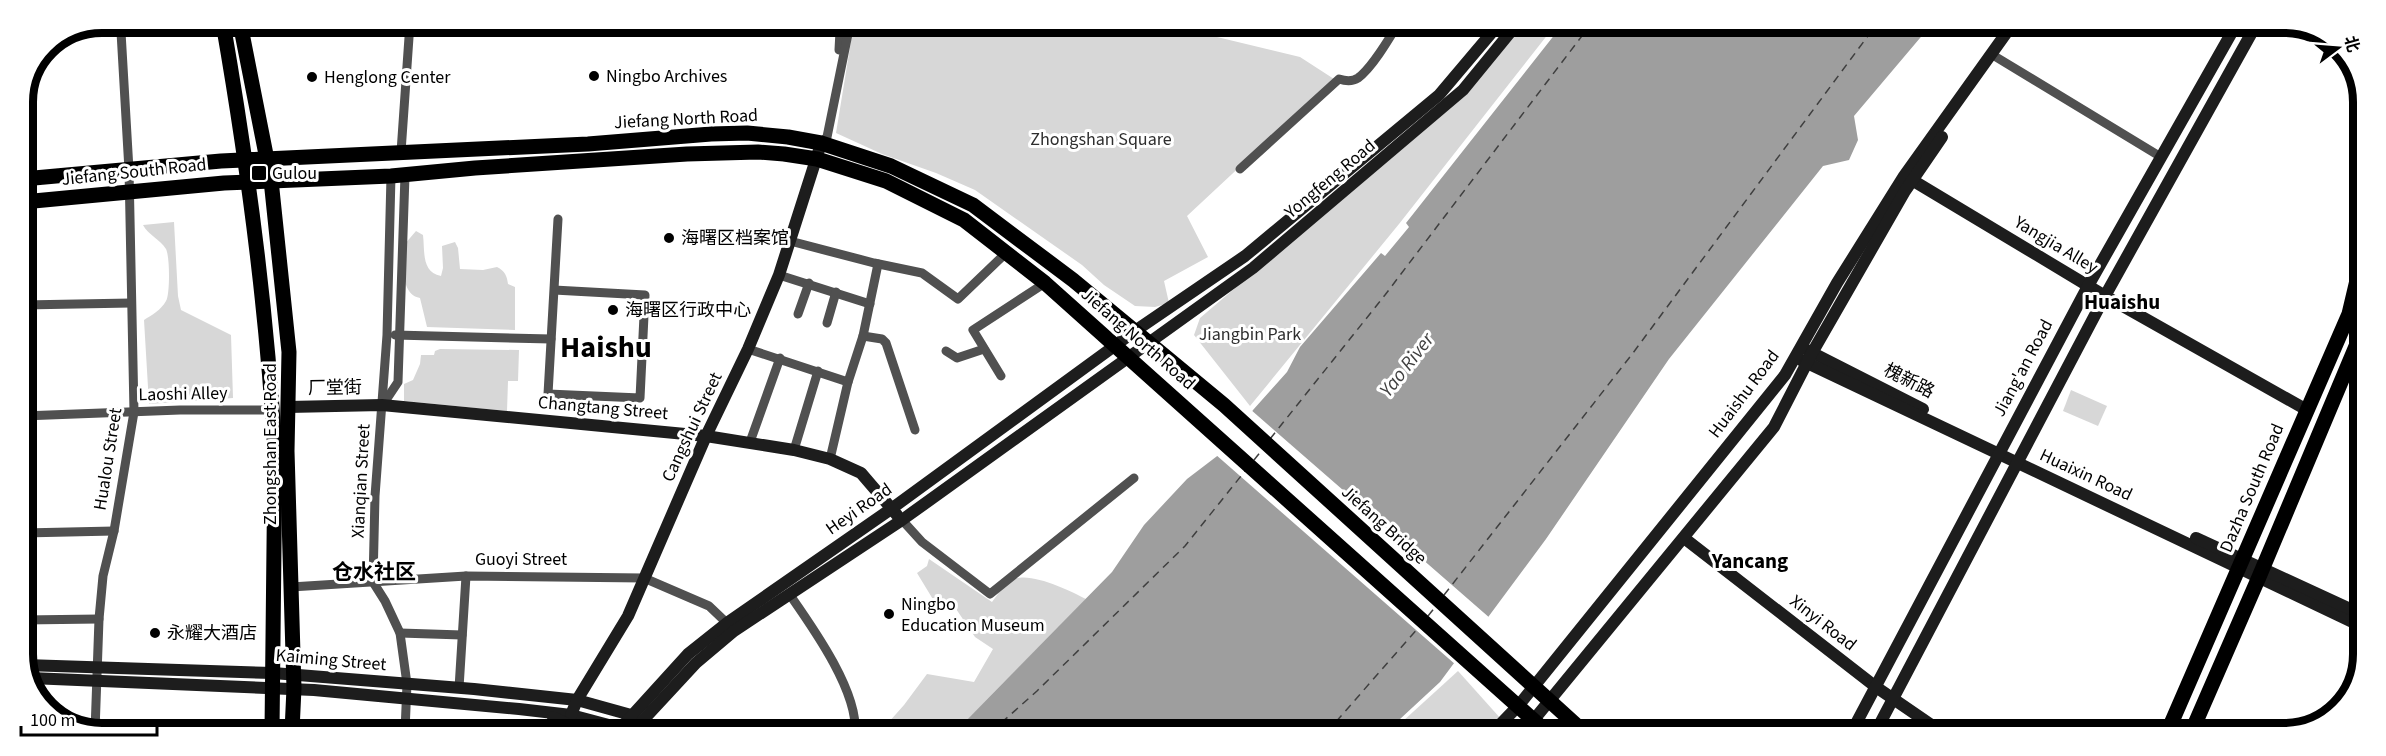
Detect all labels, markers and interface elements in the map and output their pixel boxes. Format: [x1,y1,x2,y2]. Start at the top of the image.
north arrow [2308,18,2368,78]
text: 北 [2339,33,2364,55]
place label: Ningbo Archives [606,64,727,89]
place label: Henglong Center [324,65,451,90]
marker: Ningbo Archives [587,69,601,83]
marker: Henglong Center [305,70,319,84]
street label: Jiefang North Road [613,103,759,135]
park label: Zhongshan Square [1030,127,1172,152]
street label: Yongfeng Road [1278,134,1381,225]
street label: Jiefang South Road [60,152,208,192]
place label: Gulou [272,161,317,186]
marker: Gulou [250,164,268,182]
street label: Yangjia Alley [2008,210,2103,280]
place label: 海曙区档案馆 [681,226,789,251]
marker: 海曙区档案馆 [662,231,676,245]
street label: Jiefang North Road [1075,282,1201,396]
district label: Huaishu [2084,287,2160,317]
place label: 海曙区行政中心 [625,298,751,323]
marker: 海曙区行政中心 [606,303,620,317]
street label: Jiang'an Road [1987,315,2059,421]
park label: Jiangbin Park [1199,322,1301,347]
district label: Haishu [560,326,652,369]
water label: Yao River [1373,326,1442,403]
street label: Huaishu Road [1703,345,1785,443]
street label: 槐新路 [1879,358,1939,404]
street label: Zhongshan East Road [258,363,283,525]
street label: Cangshui Street [656,368,728,486]
street label: 厂堂街 [308,375,362,401]
street label: Laoshi Alley [138,381,228,407]
street label: Changtang Street [537,390,669,426]
street label: Hualou Street [88,406,128,512]
street label: Dazha South Road [2214,420,2290,556]
street label: Xianqian Street [346,423,376,539]
street label: Huaixin Road [2036,443,2136,507]
street label: Heyi Road [821,477,897,541]
street label: Jiefang Bridge [1336,480,1432,570]
district label: Yancang [1711,546,1788,576]
street label: Guoyi Street [475,547,567,572]
district label: 仓水社区 [332,557,416,587]
street label: Xinyi Road [1784,589,1862,657]
place label: Ningbo Education Museum [901,592,1045,638]
marker: Ningbo Education Museum [882,607,896,621]
place label: 永耀大酒店 [167,621,257,646]
marker: 永耀大酒店 [148,626,162,640]
street label: Kaiming Street [275,643,387,677]
scale bar [21,699,158,737]
text: 100 m [30,708,75,733]

